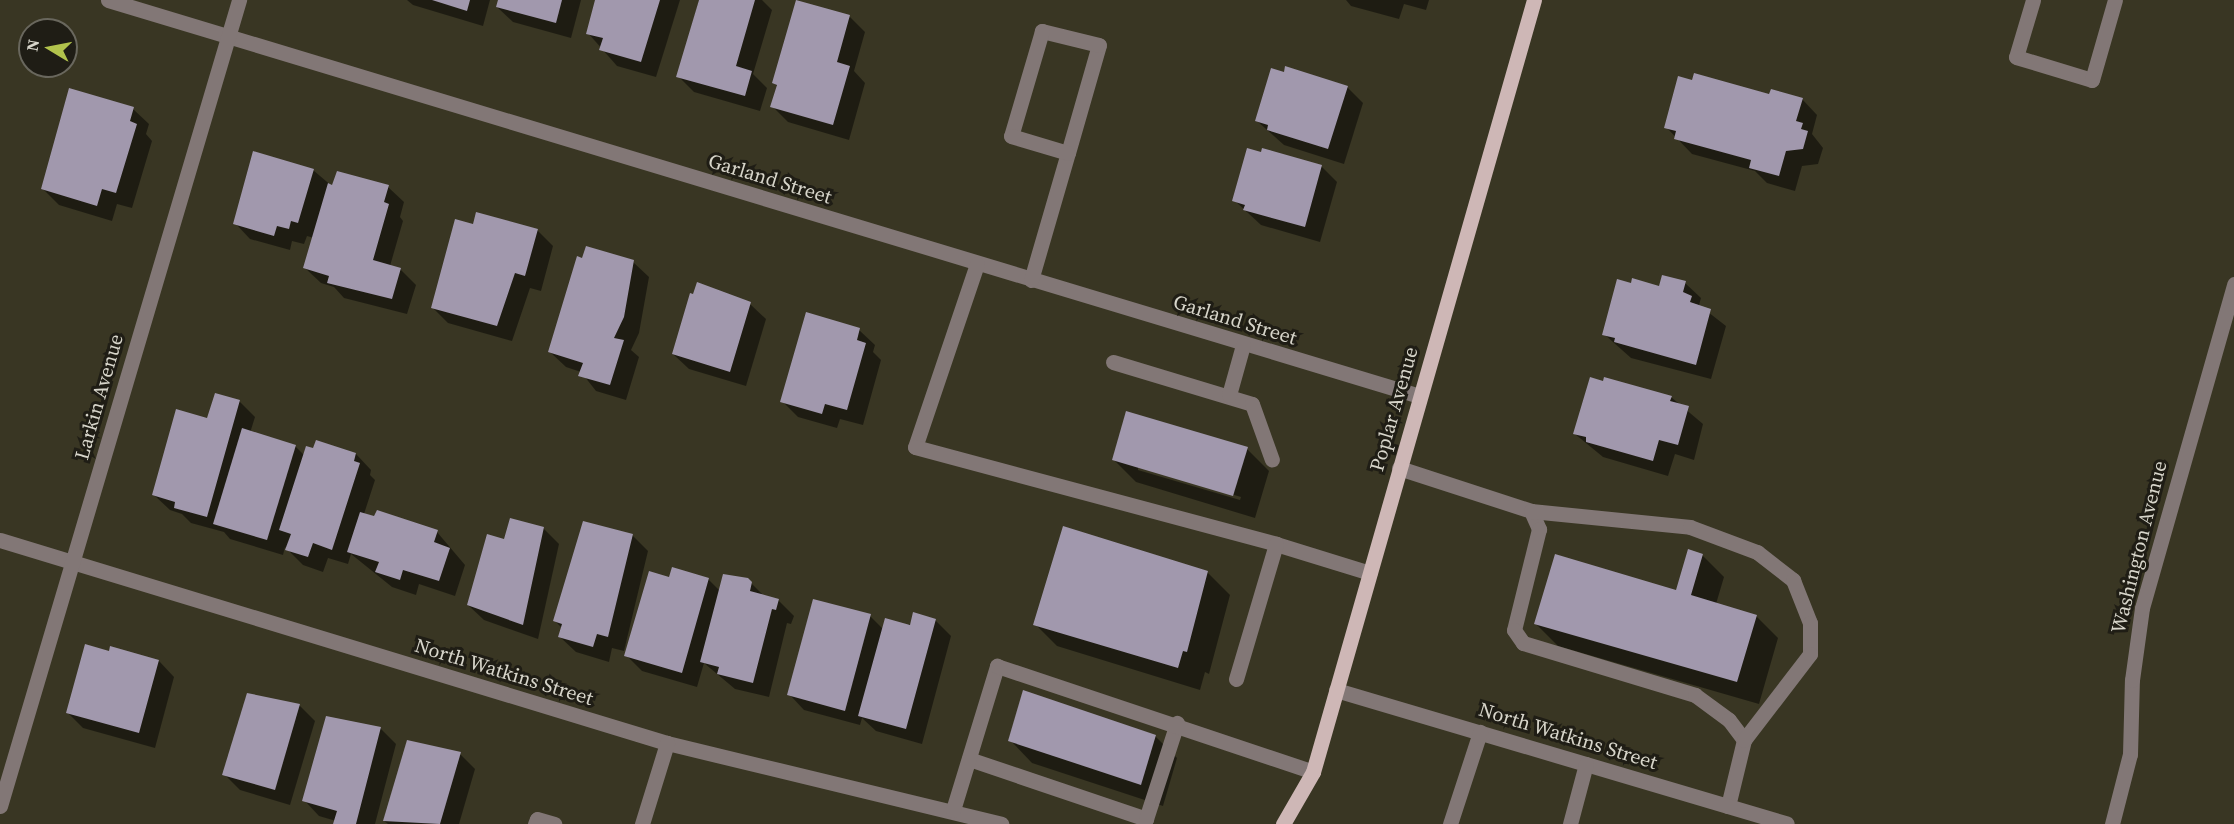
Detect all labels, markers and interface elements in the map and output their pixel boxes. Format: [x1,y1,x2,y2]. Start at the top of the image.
north arrow [18,18,78,78]
text: N [20,38,44,53]
street label: Garland Street [705,149,835,209]
street label: Garland Street [1170,290,1300,350]
street label: Larkin Avenue [70,331,128,463]
street label: Poplar Avenue [1365,344,1423,474]
street label: Washington Avenue [2106,458,2172,636]
street label: North Watkins Street [412,633,596,711]
street label: North Watkins Street [1476,697,1660,775]

